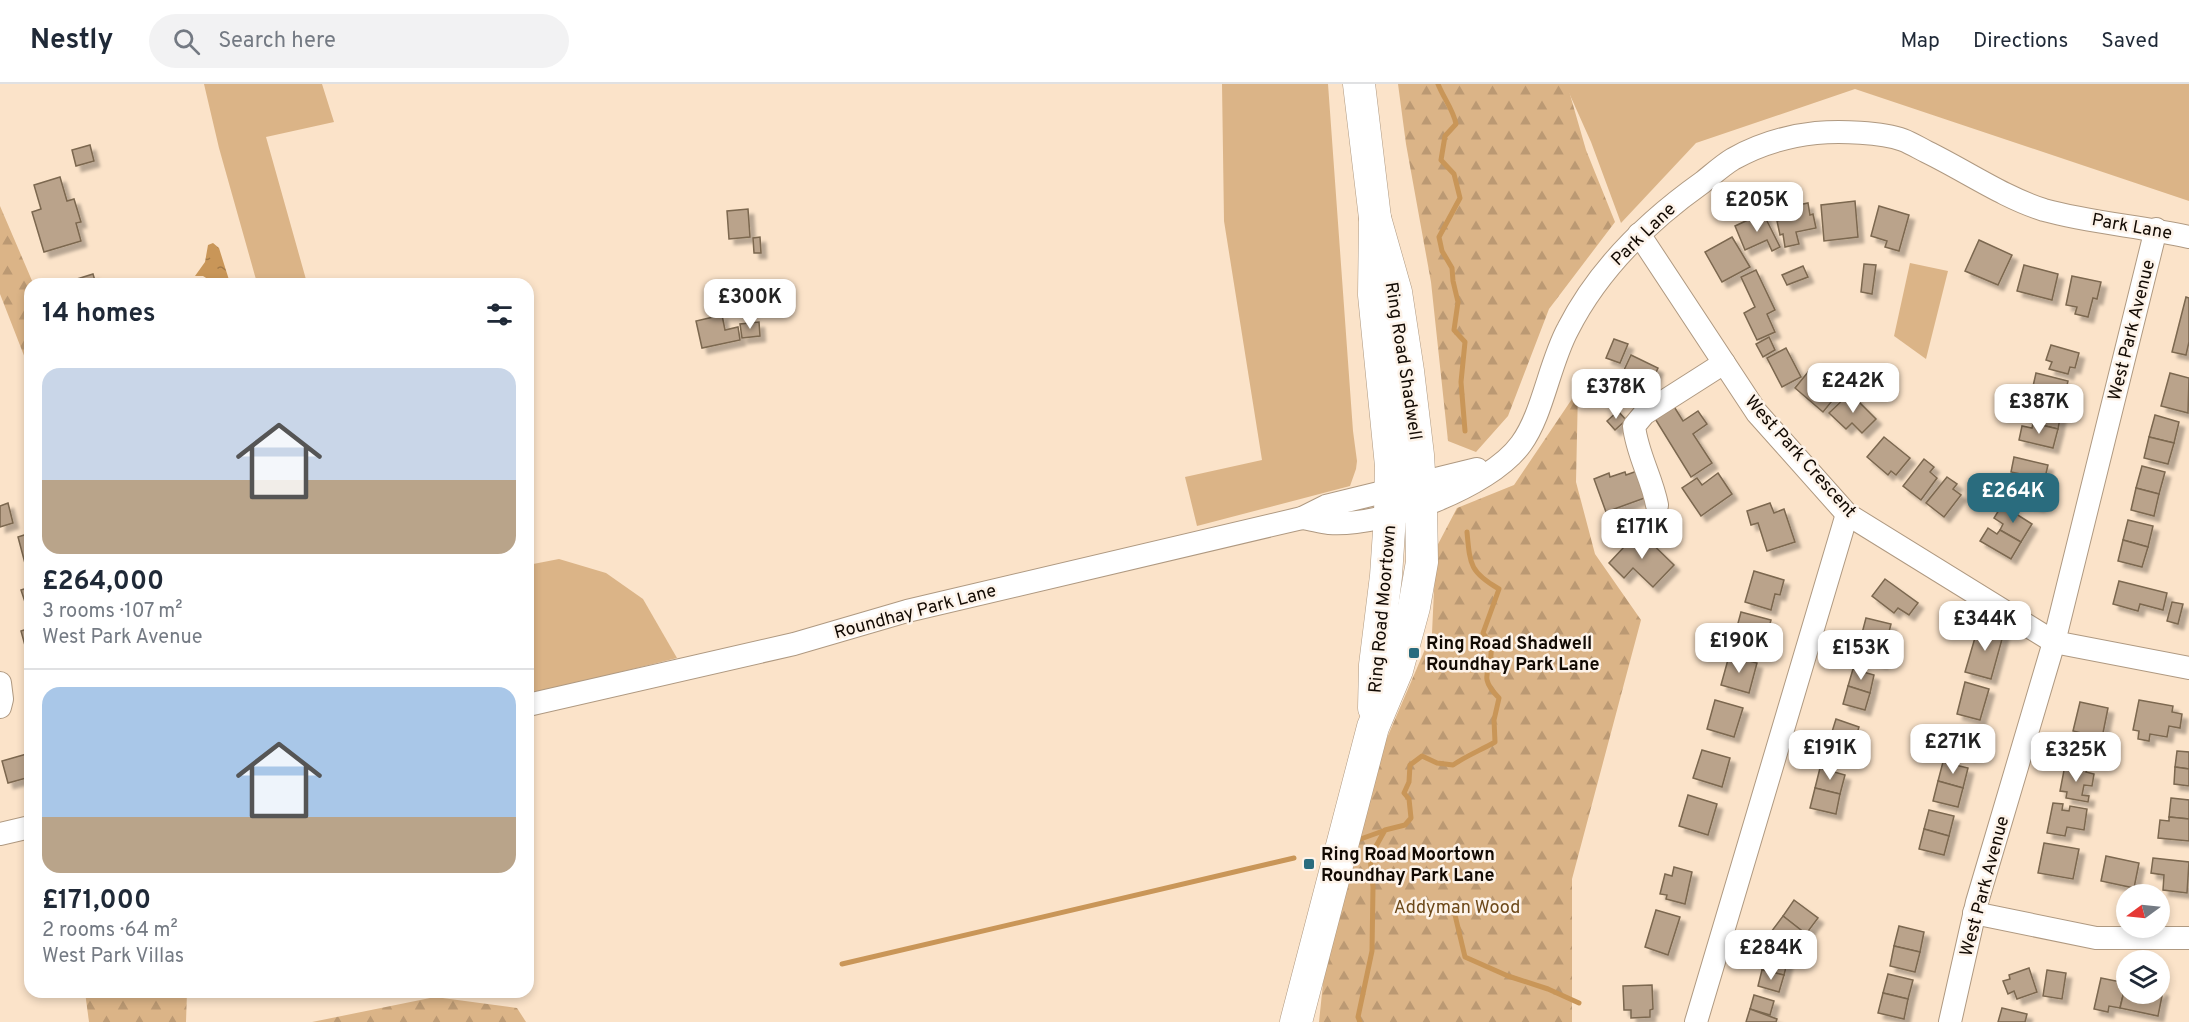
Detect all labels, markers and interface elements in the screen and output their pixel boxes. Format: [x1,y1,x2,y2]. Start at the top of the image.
search box [149,14,569,68]
text: Nestly [30,23,113,59]
icon: search [170,25,203,58]
text: Search here [218,28,336,55]
text: Map [1900,28,1940,55]
text: Directions [1973,28,2068,55]
text: Saved [2101,28,2159,55]
pin: £205K [1715,182,1799,233]
text: £205K [1725,188,1789,214]
street label: Park Lane [1607,199,1681,272]
street label: Park Lane [2090,209,2174,246]
street label: West Park Avenue [2104,258,2161,403]
pin: £300K [708,279,792,330]
street label: Ring Road Shadwell [1379,280,1426,442]
text: £300K [718,285,782,311]
text: 14 homes [42,298,156,331]
icon: filters [483,298,516,331]
pin: £242K [1811,363,1895,414]
pin: £378K [1574,369,1658,420]
text: £242K [1821,369,1885,395]
text: £378K [1586,375,1646,401]
pin: £387K [1997,384,2081,435]
text: £387K [2008,390,2070,416]
street label: West Park Crescent [1739,391,1861,523]
icon: home [225,407,333,515]
pin: £264K [1971,473,2055,524]
text: £264K [1981,479,2045,505]
pin: £171K [1600,509,1684,560]
text: £171K [1615,515,1669,541]
street label: Ring Road Moortown [1365,524,1402,694]
text: £264,000 [42,566,164,599]
street label: Roundhay Park Lane [832,580,999,645]
text: 3 rooms · 107 m² [42,599,183,625]
pin: £344K [1943,601,2027,652]
text: £344K [1953,607,2017,633]
pin: £190K [1697,623,1781,674]
text: West Park Avenue [42,625,202,651]
text: £190K [1709,629,1769,655]
pin: £153K [1819,630,1903,681]
place label: Ring Road Shadwell Roundhay Park Lane [1426,633,1599,677]
text: £153K [1832,636,1890,662]
marker: Ring Road Shadwell Roundhay Park Lane [1407,646,1421,660]
pin: £271K [1911,724,1995,775]
icon: home [225,726,333,834]
pin: £191K [1788,730,1872,781]
text: £271K [1924,730,1982,756]
pin: £325K [2034,732,2118,783]
text: £191K [1803,736,1857,762]
text: £325K [2045,738,2107,764]
street label: West Park Avenue [1956,814,2015,959]
place label: Ring Road Moortown Roundhay Park Lane [1321,844,1495,888]
marker: Ring Road Moortown Roundhay Park Lane [1302,857,1316,871]
north arrow [2116,884,2170,938]
map controls [2116,884,2170,1004]
text: £171,000 [42,885,151,918]
park label: Addyman Wood [1394,897,1520,920]
text: 2 rooms · 64 m² [42,918,178,944]
pin: £284K [1729,930,1813,981]
text: £284K [1739,936,1803,962]
text: West Park Villas [42,944,184,970]
button: layers [2116,950,2170,1004]

